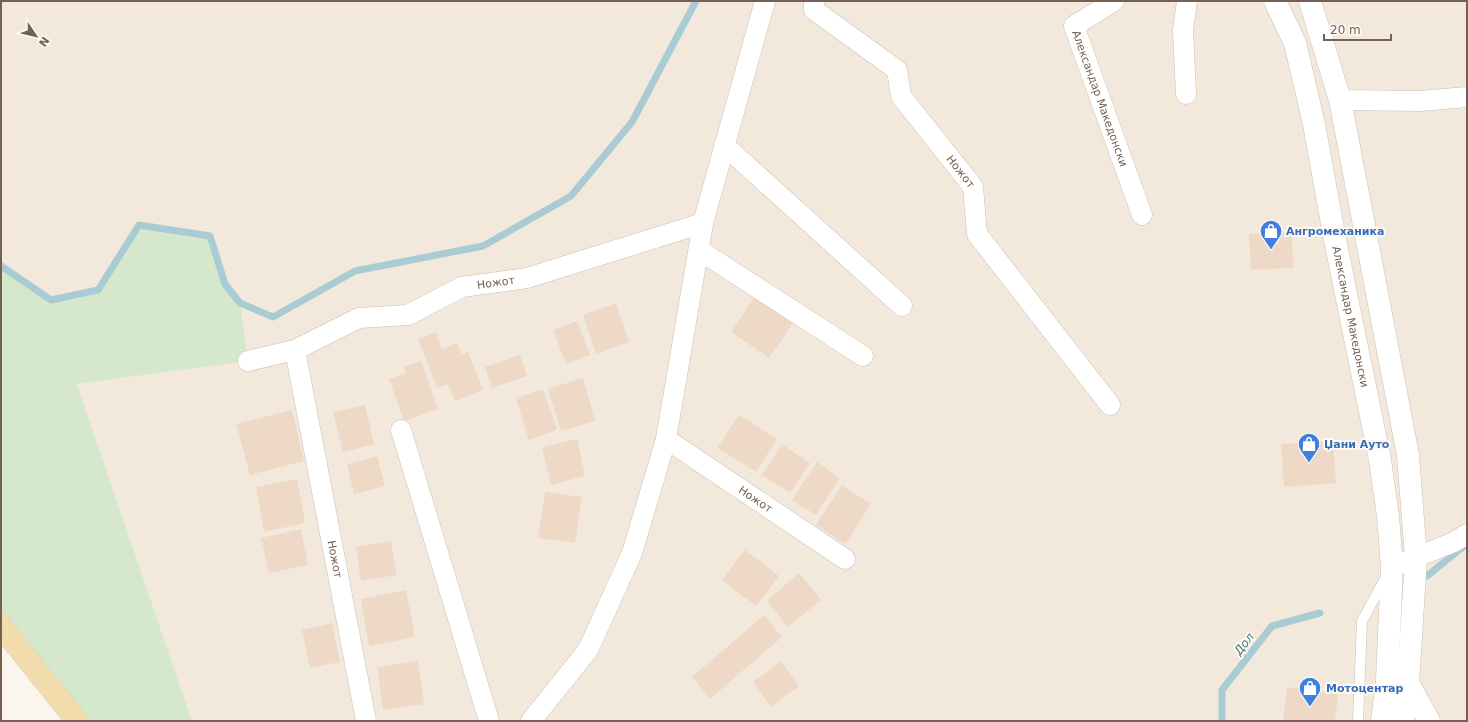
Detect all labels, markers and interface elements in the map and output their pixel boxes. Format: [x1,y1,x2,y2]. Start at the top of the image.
north arrow [16,16,56,56]
scale bar [1324,16,1391,42]
text: 20 m [1330,23,1361,37]
street label: Александар Македонски [1069,29,1130,168]
text: N [36,34,52,49]
street label: Ножот [943,153,978,191]
shop icon: Ангромеханика [1258,218,1284,251]
place label: Ангромеханика [1286,225,1384,238]
street label: Александар Македонски [1329,245,1371,389]
street label: Ножот [476,274,516,292]
shop icon: Џани Ауто [1296,431,1322,464]
place label: Џани Ауто [1324,438,1390,451]
street label: Ножот [736,484,775,516]
street label: Ножот [325,539,345,580]
water label: Дол [1230,630,1257,659]
shop icon: Мотоцентар [1297,675,1323,708]
place label: Мотоцентар [1326,682,1403,695]

